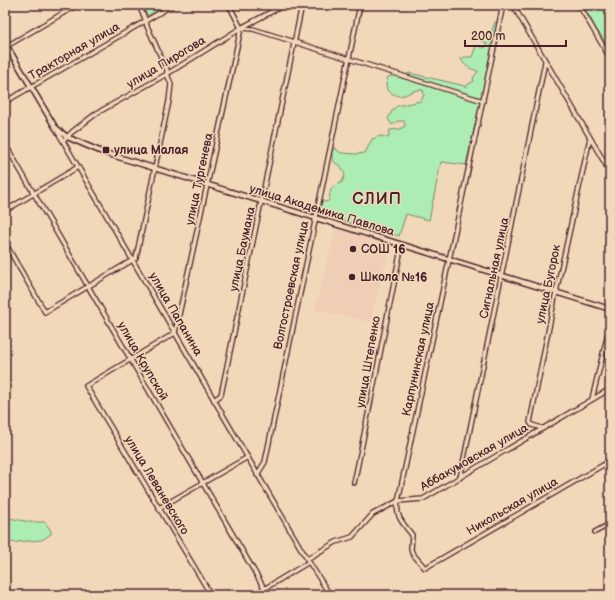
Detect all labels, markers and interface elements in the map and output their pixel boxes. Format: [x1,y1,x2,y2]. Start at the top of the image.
street label: Тракторная улица [26,19,122,84]
scale bar [465,22,566,48]
text: 200 m [471,29,505,44]
street label: улица Пирогова [124,33,208,92]
street label: улица Тургенева [182,132,217,227]
place label: улица Малая [114,143,188,158]
marker: улица Малая [101,145,111,155]
street label: улица Академика Павлова [248,181,396,240]
district label: СЛИП [352,190,402,209]
street label: улица Баумана [226,205,259,293]
street label: Сигнальная улица [476,216,513,320]
street label: Волгостроевская улица [271,219,312,351]
place label: СОШ 16 [361,242,405,257]
street label: улица Бугорок [533,243,564,325]
marker: СОШ 16 [348,244,358,254]
street label: улица Папанина [146,270,206,359]
place label: Школа №16 [360,270,427,285]
marker: Школа №16 [347,272,357,282]
street label: Карпунинская улица [399,300,438,418]
street label: улица Штепенко [353,315,384,409]
street label: улица Крупской [114,319,171,404]
street label: Аббакумовская улица [417,420,531,495]
street label: улица Леваневского [121,433,192,537]
street label: Никольская улица [464,474,561,539]

